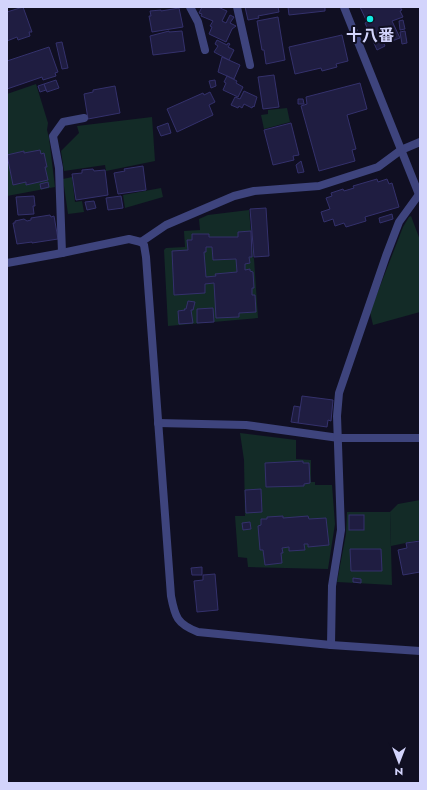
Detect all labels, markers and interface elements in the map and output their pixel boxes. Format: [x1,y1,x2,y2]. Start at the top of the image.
marker: 十八番 [365,14,375,24]
place label: 十八番 [346,24,394,47]
north arrow [379,742,419,782]
text: N [395,764,403,780]

